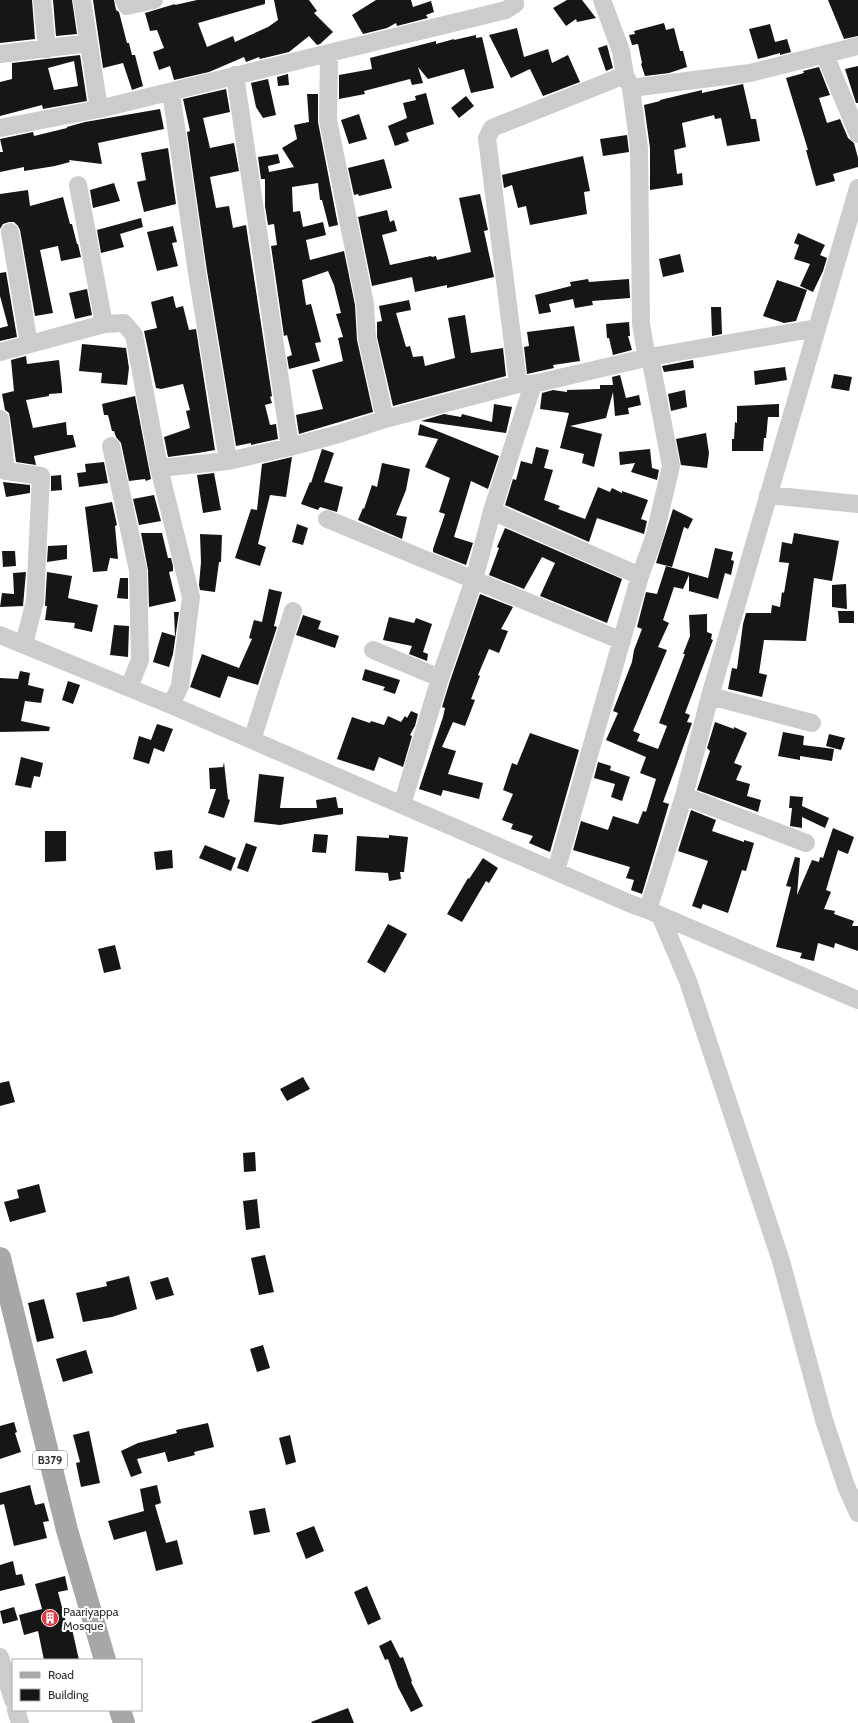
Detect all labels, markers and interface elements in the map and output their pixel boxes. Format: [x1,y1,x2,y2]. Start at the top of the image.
road number: B379 [33,1451,67,1469]
place label: Paariyappa Mosque [63,1604,119,1633]
building icon: Paariyappa Mosque [40,1608,60,1628]
legend [12,1659,142,1711]
text: Road [48,1667,74,1682]
text: Building [48,1687,90,1702]

